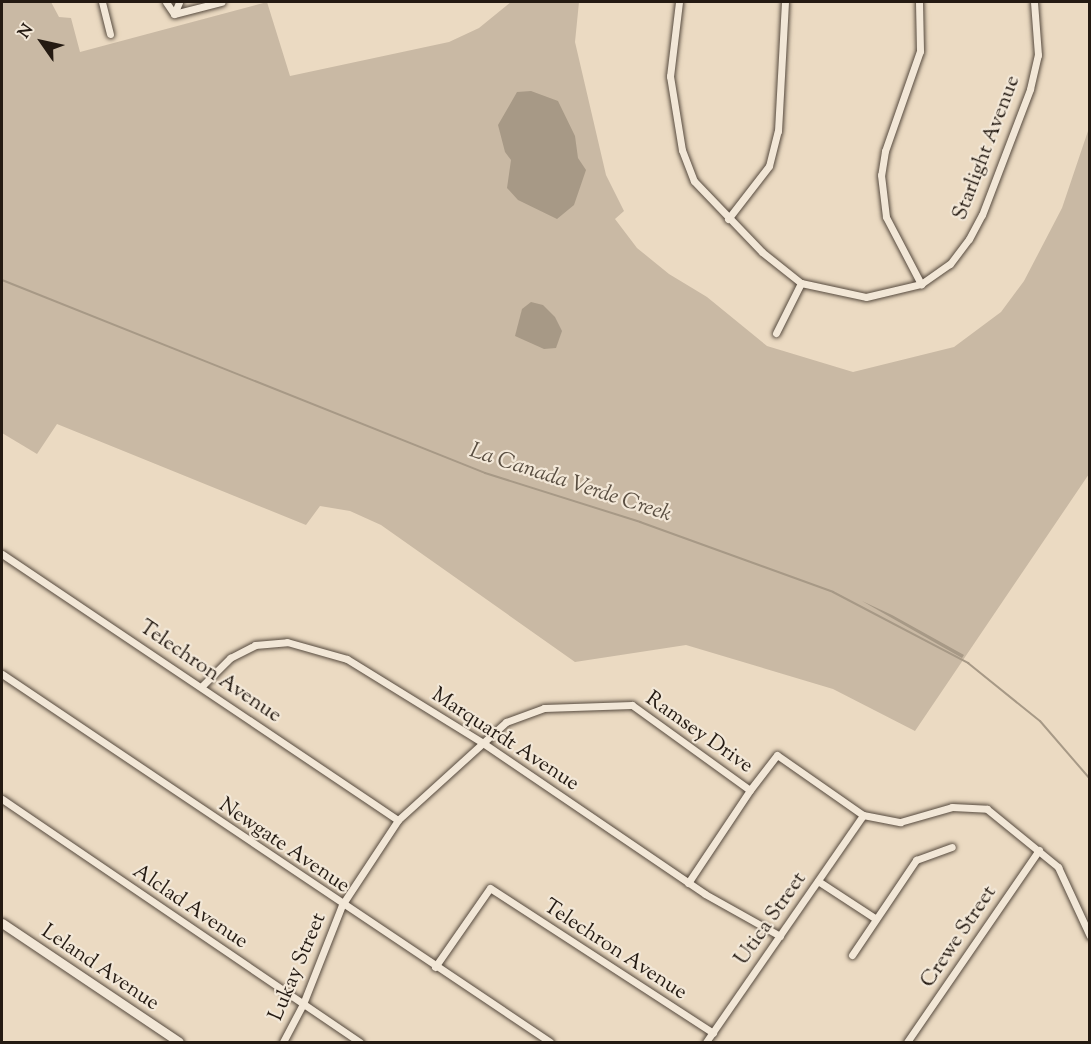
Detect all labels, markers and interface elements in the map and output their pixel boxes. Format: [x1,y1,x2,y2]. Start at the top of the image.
north arrow [12,12,72,72]
text: N [14,20,40,43]
street label: Starlight Avenue [948,72,1026,224]
water label: La Canada Verde Creek [466,439,674,529]
street label: Telechron Avenue [134,615,286,729]
street label: Marquardt Avenue [426,683,584,797]
street label: Ramsey Drive [640,687,758,779]
street label: Newgate Avenue [214,793,354,899]
street label: Alclad Avenue [127,859,253,955]
street label: Utica Street [730,868,812,970]
street label: Crewe Street [916,881,1002,993]
street label: Telechron Avenue [539,894,691,1006]
street label: Lukay Street [264,909,332,1025]
street label: Leland Avenue [36,919,164,1017]

